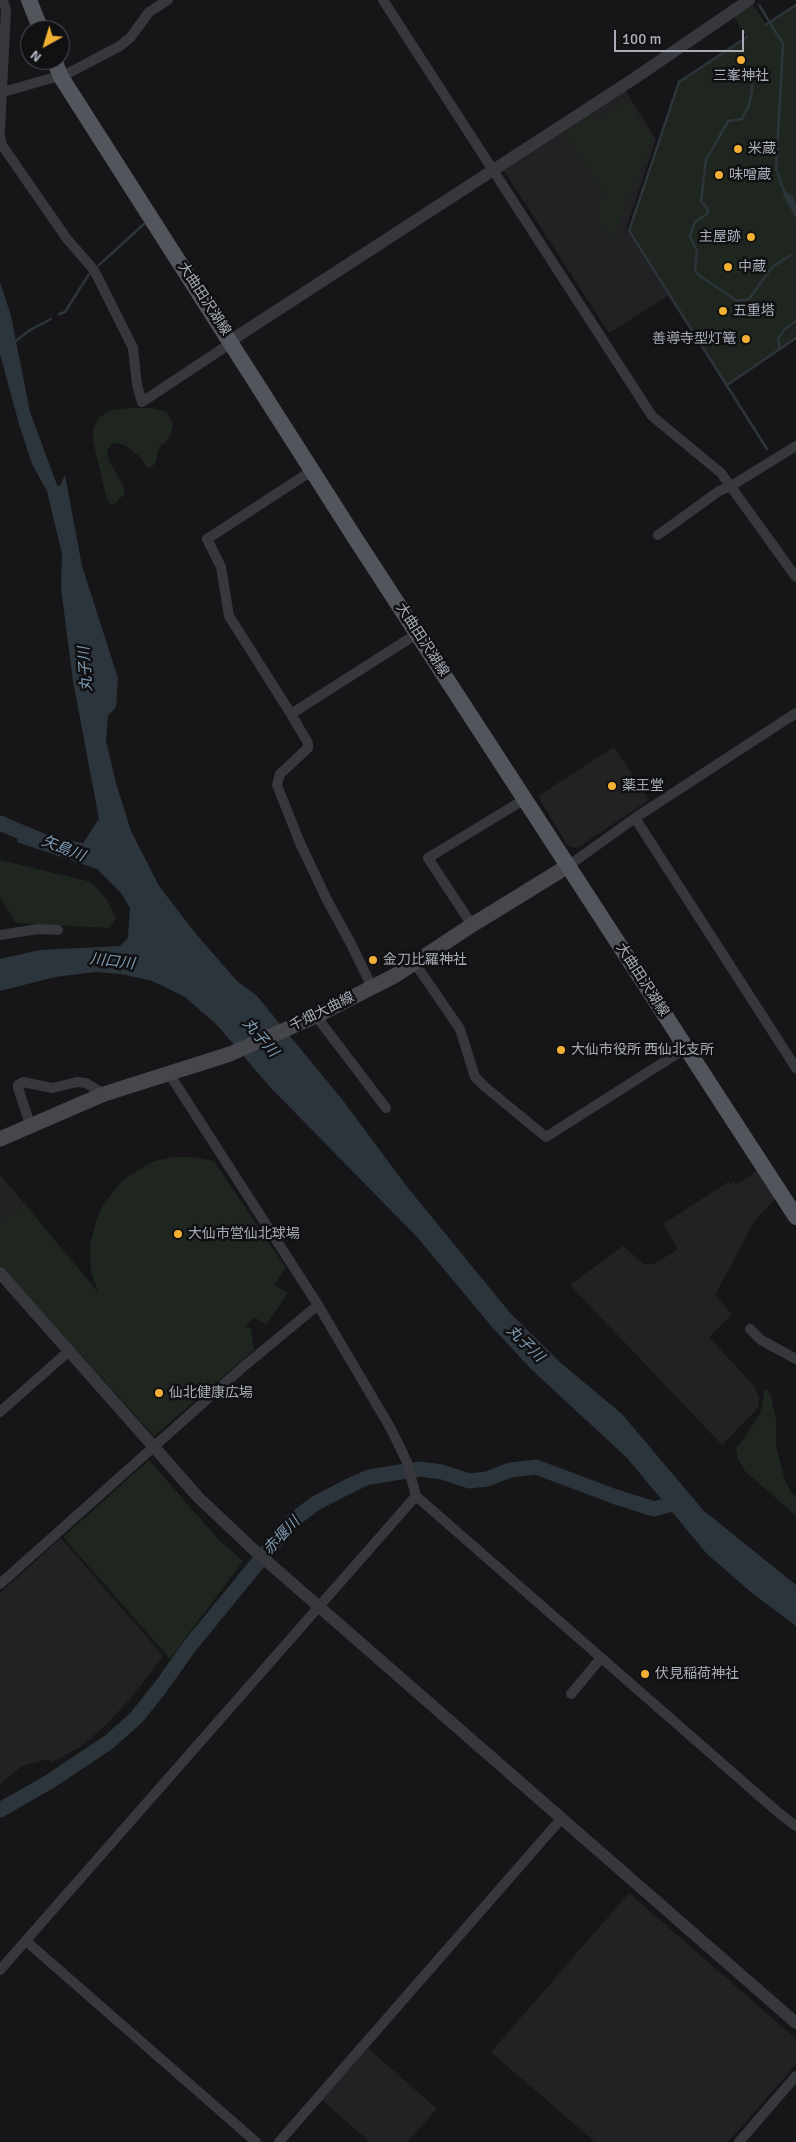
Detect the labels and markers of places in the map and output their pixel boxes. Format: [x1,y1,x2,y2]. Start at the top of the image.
marker: 三峯神社 [735,54,747,66]
place label: 三峯神社 [713,68,769,84]
place label: 米蔵 [748,141,776,157]
marker: 米蔵 [732,143,744,155]
place label: 味噌蔵 [729,167,771,183]
marker: 味噌蔵 [713,169,725,181]
place label: 主屋跡 [699,229,741,245]
marker: 主屋跡 [745,231,757,243]
place label: 中蔵 [738,259,766,275]
marker: 中蔵 [722,261,734,273]
place label: 五重塔 [733,303,775,319]
marker: 五重塔 [717,305,729,317]
place label: 善導寺型灯篭 [652,331,736,347]
marker: 善導寺型灯篭 [740,333,752,345]
place label: 薬王堂 [622,778,664,794]
marker: 薬王堂 [606,780,618,792]
place label: 金刀比羅神社 [383,952,467,968]
marker: 金刀比羅神社 [367,954,379,966]
place label: 大仙市役所 西仙北支所 [571,1042,714,1058]
marker: 大仙市役所 西仙北支所 [555,1044,567,1056]
place label: 大仙市営仙北球場 [188,1226,300,1242]
marker: 大仙市営仙北球場 [172,1228,184,1240]
place label: 仙北健康広場 [169,1385,253,1401]
marker: 仙北健康広場 [153,1387,165,1399]
place label: 伏見稲荷神社 [655,1666,739,1682]
marker: 伏見稲荷神社 [639,1668,651,1680]

